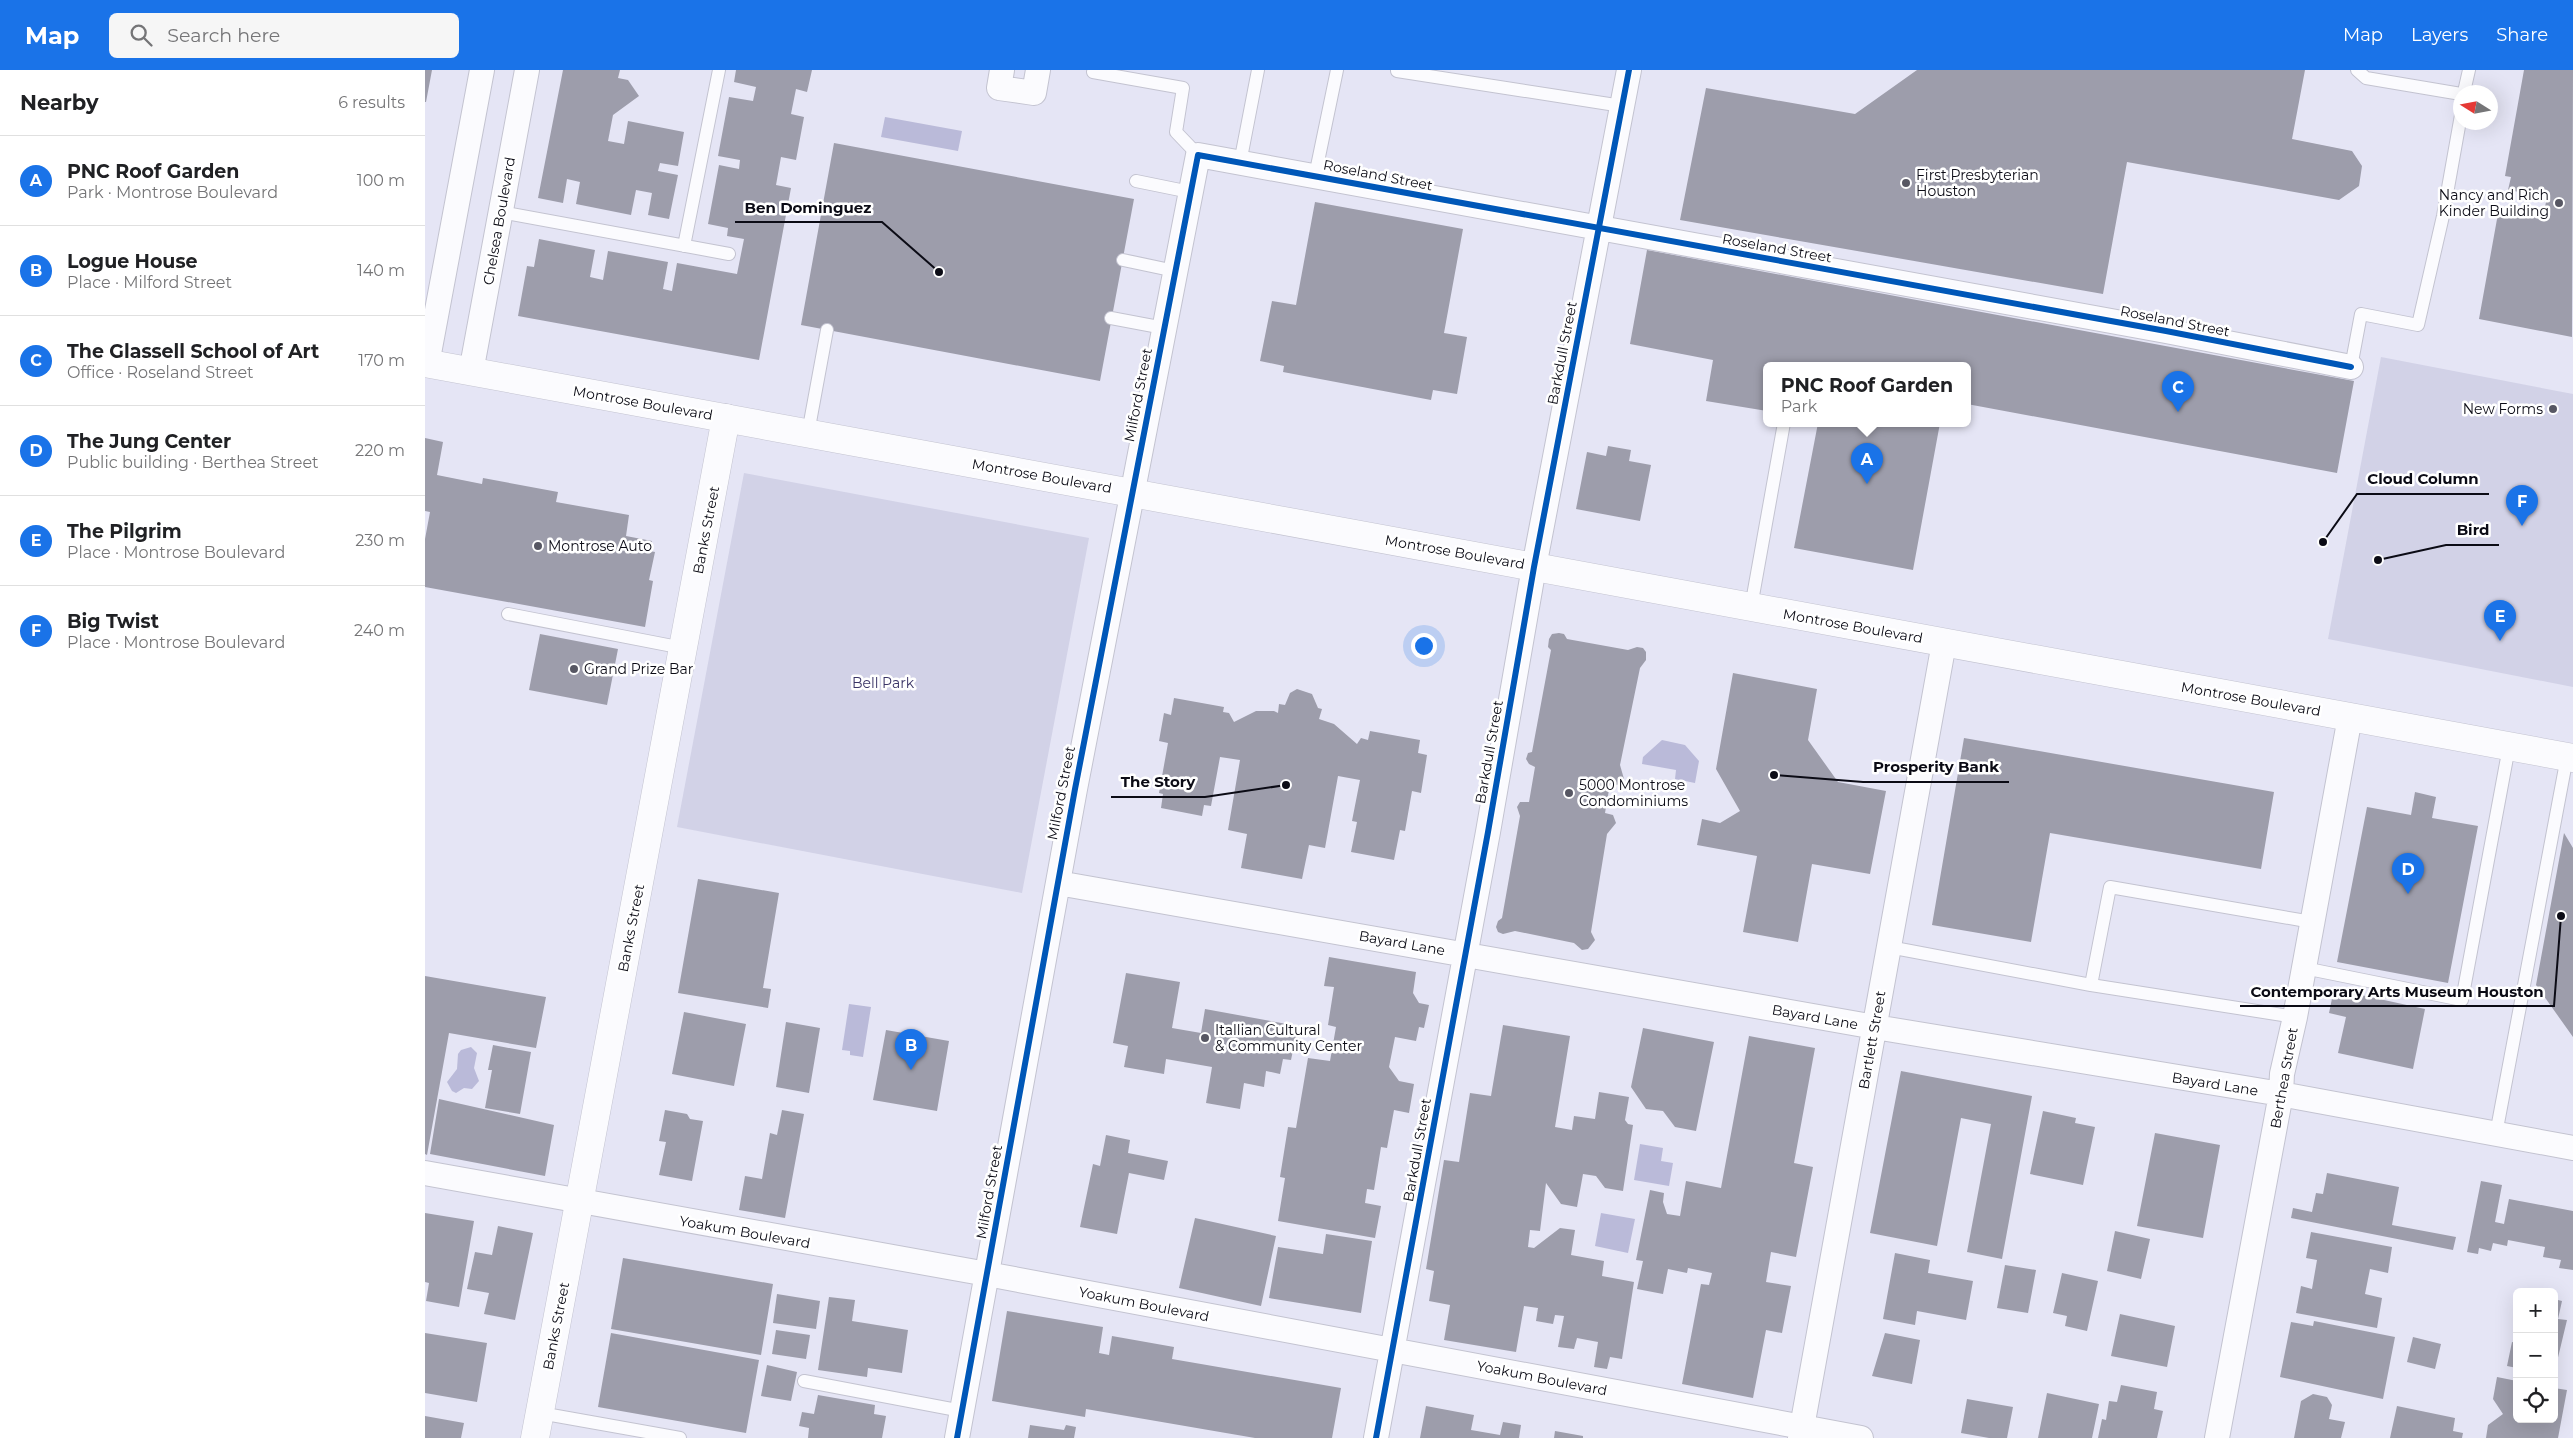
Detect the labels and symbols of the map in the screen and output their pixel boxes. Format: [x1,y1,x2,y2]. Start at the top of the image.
north arrow [2453,85,2498,130]
street label: Chelsea Boulevard [479,155,519,287]
street label: Roseland Street [1322,156,1435,194]
place label: First Presbyterian Houston [1916,166,2039,200]
marker: First Presbyterian Houston [1900,177,1912,189]
place label: Nancy and Rich Kinder Building [2439,186,2549,220]
callout: Ben Dominguez [735,192,882,222]
marker: Nancy and Rich Kinder Building [2553,197,2565,209]
text: Ben Dominguez [745,198,871,217]
street label: Roseland Street [1721,229,1834,267]
street label: Barkdull Street [1543,300,1581,406]
street label: Roseland Street [2119,302,2232,340]
street label: Milford Street [1120,346,1156,443]
pin: C [2162,371,2194,412]
street label: Montrose Boulevard [572,382,714,424]
place label: New Forms [2463,400,2543,418]
marker: New Forms [2547,403,2559,415]
pin: A [1851,443,1883,484]
street label: Montrose Boulevard [971,455,1113,497]
callout: Cloud Column [2357,464,2489,494]
text: Cloud Column [2367,469,2479,488]
street label: Banks Street [689,484,723,576]
pin: F [2506,485,2538,526]
callout: Bird [2446,515,2499,545]
text: Bird [2457,520,2489,539]
street label: Montrose Boulevard [1384,531,1526,573]
place label: Montrose Auto [548,537,652,555]
marker: Montrose Auto [532,540,544,552]
pin: E [2484,600,2516,641]
street label: Montrose Boulevard [1782,605,1924,647]
your location [1411,633,1437,659]
place label: Grand Prize Bar [584,660,694,678]
marker: Grand Prize Bar [568,663,580,675]
park label: Bell Park [852,674,915,692]
street label: Montrose Boulevard [2180,678,2322,720]
street label: Barkdull Street [1471,699,1507,805]
street label: Milford Street [1043,744,1079,841]
callout: Prosperity Bank [1863,752,2009,782]
text: Prosperity Bank [1873,757,1999,776]
callout: The Story [1111,767,1205,797]
text: The Story [1121,772,1196,791]
place label: 5000 Montrose Condominiums [1579,776,1688,810]
marker: 5000 Montrose Condominiums [1563,787,1575,799]
pin: D [2392,853,2424,894]
street label: Banks Street [614,882,648,974]
street label: Bayard Lane [1358,927,1446,959]
callout: Contemporary Arts Museum Houston [2240,976,2554,1006]
text: Contemporary Arts Museum Houston [2250,982,2544,1001]
street label: Bartlett Street [1854,989,1890,1091]
street label: Bayard Lane [1771,1001,1859,1033]
place label: Itallian Cultural & Community Center [1215,1021,1362,1055]
street label: Berthea Street [2266,1026,2302,1130]
pin: B [895,1029,927,1070]
marker: Itallian Cultural & Community Center [1199,1032,1211,1044]
street label: Bayard Lane [2171,1068,2259,1100]
street label: Barkdull Street [1399,1097,1435,1203]
street label: Milford Street [972,1143,1006,1240]
street label: Yoakum Boulevard [678,1212,812,1252]
street label: Banks Street [539,1280,573,1372]
street label: Yoakum Boulevard [1077,1283,1211,1325]
street label: Yoakum Boulevard [1475,1357,1609,1399]

